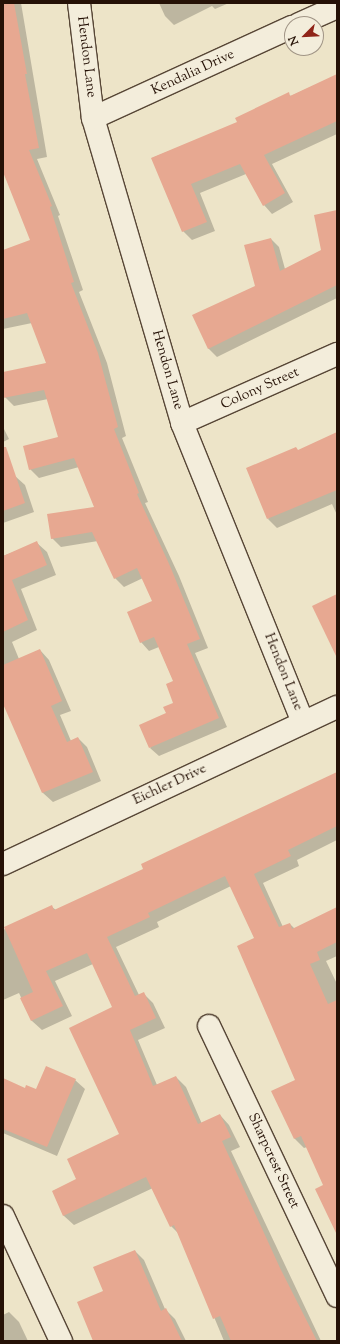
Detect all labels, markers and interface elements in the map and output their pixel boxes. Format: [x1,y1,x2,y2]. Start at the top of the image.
street label: Hendon Lane [73,15,99,99]
north arrow [284,16,324,56]
text: N [285,33,303,48]
street label: Kendalia Drive [149,46,237,100]
street label: Hendon Lane [148,328,186,412]
street label: Colony Street [218,364,302,414]
street label: Hendon Lane [260,631,306,713]
street label: Eichler Drive [131,761,209,809]
street label: Sharpcrest Street [244,1111,302,1211]

